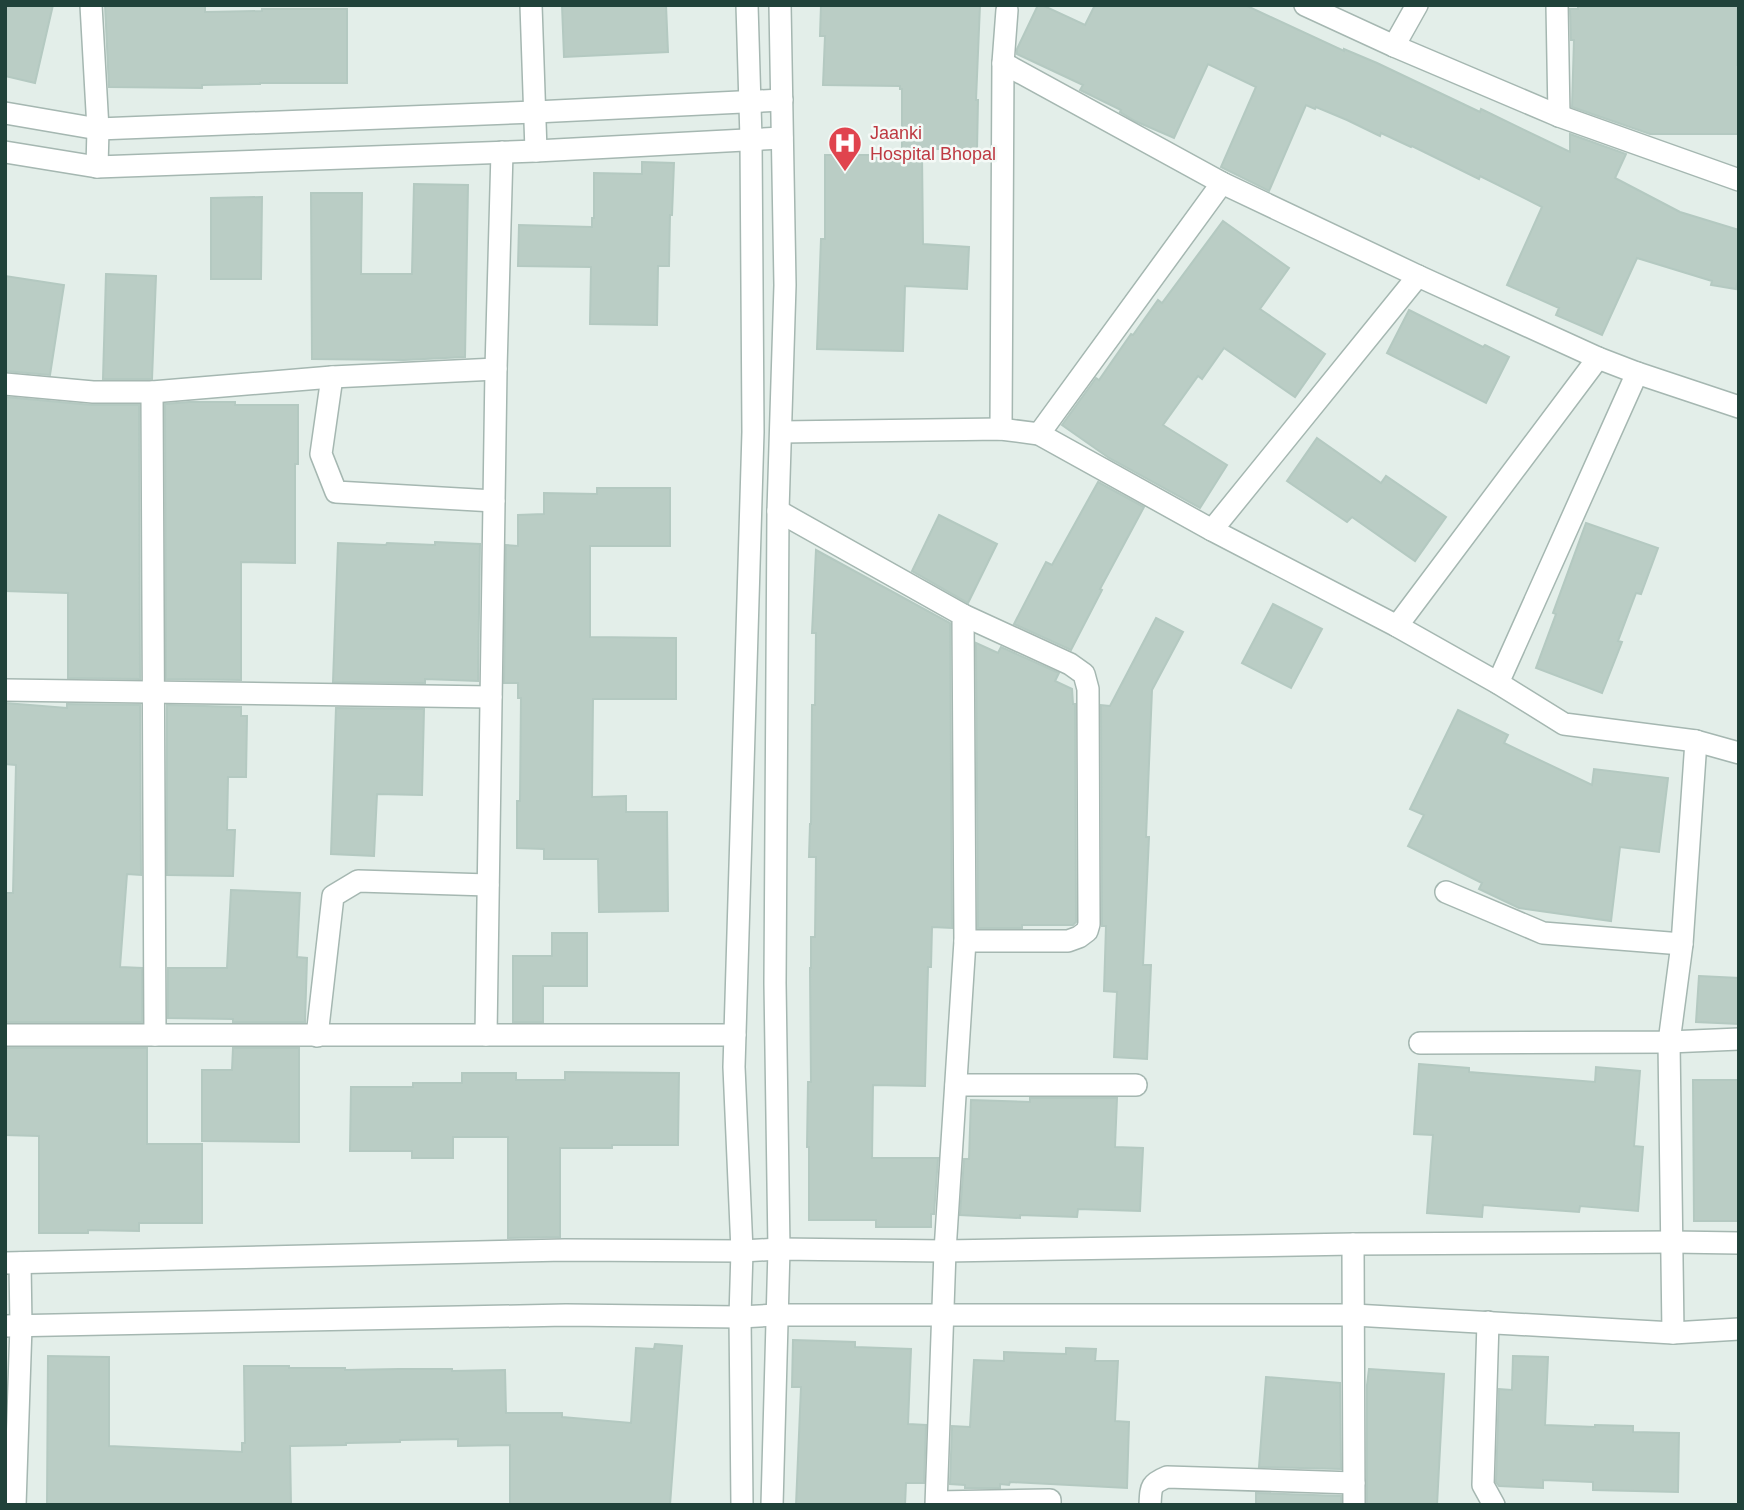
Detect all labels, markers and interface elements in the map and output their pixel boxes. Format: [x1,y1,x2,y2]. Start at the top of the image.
place label: Jaanki Hospital Bhopal [870,123,996,164]
hospital icon: Jaanki Hospital Bhopal [826,124,864,173]

